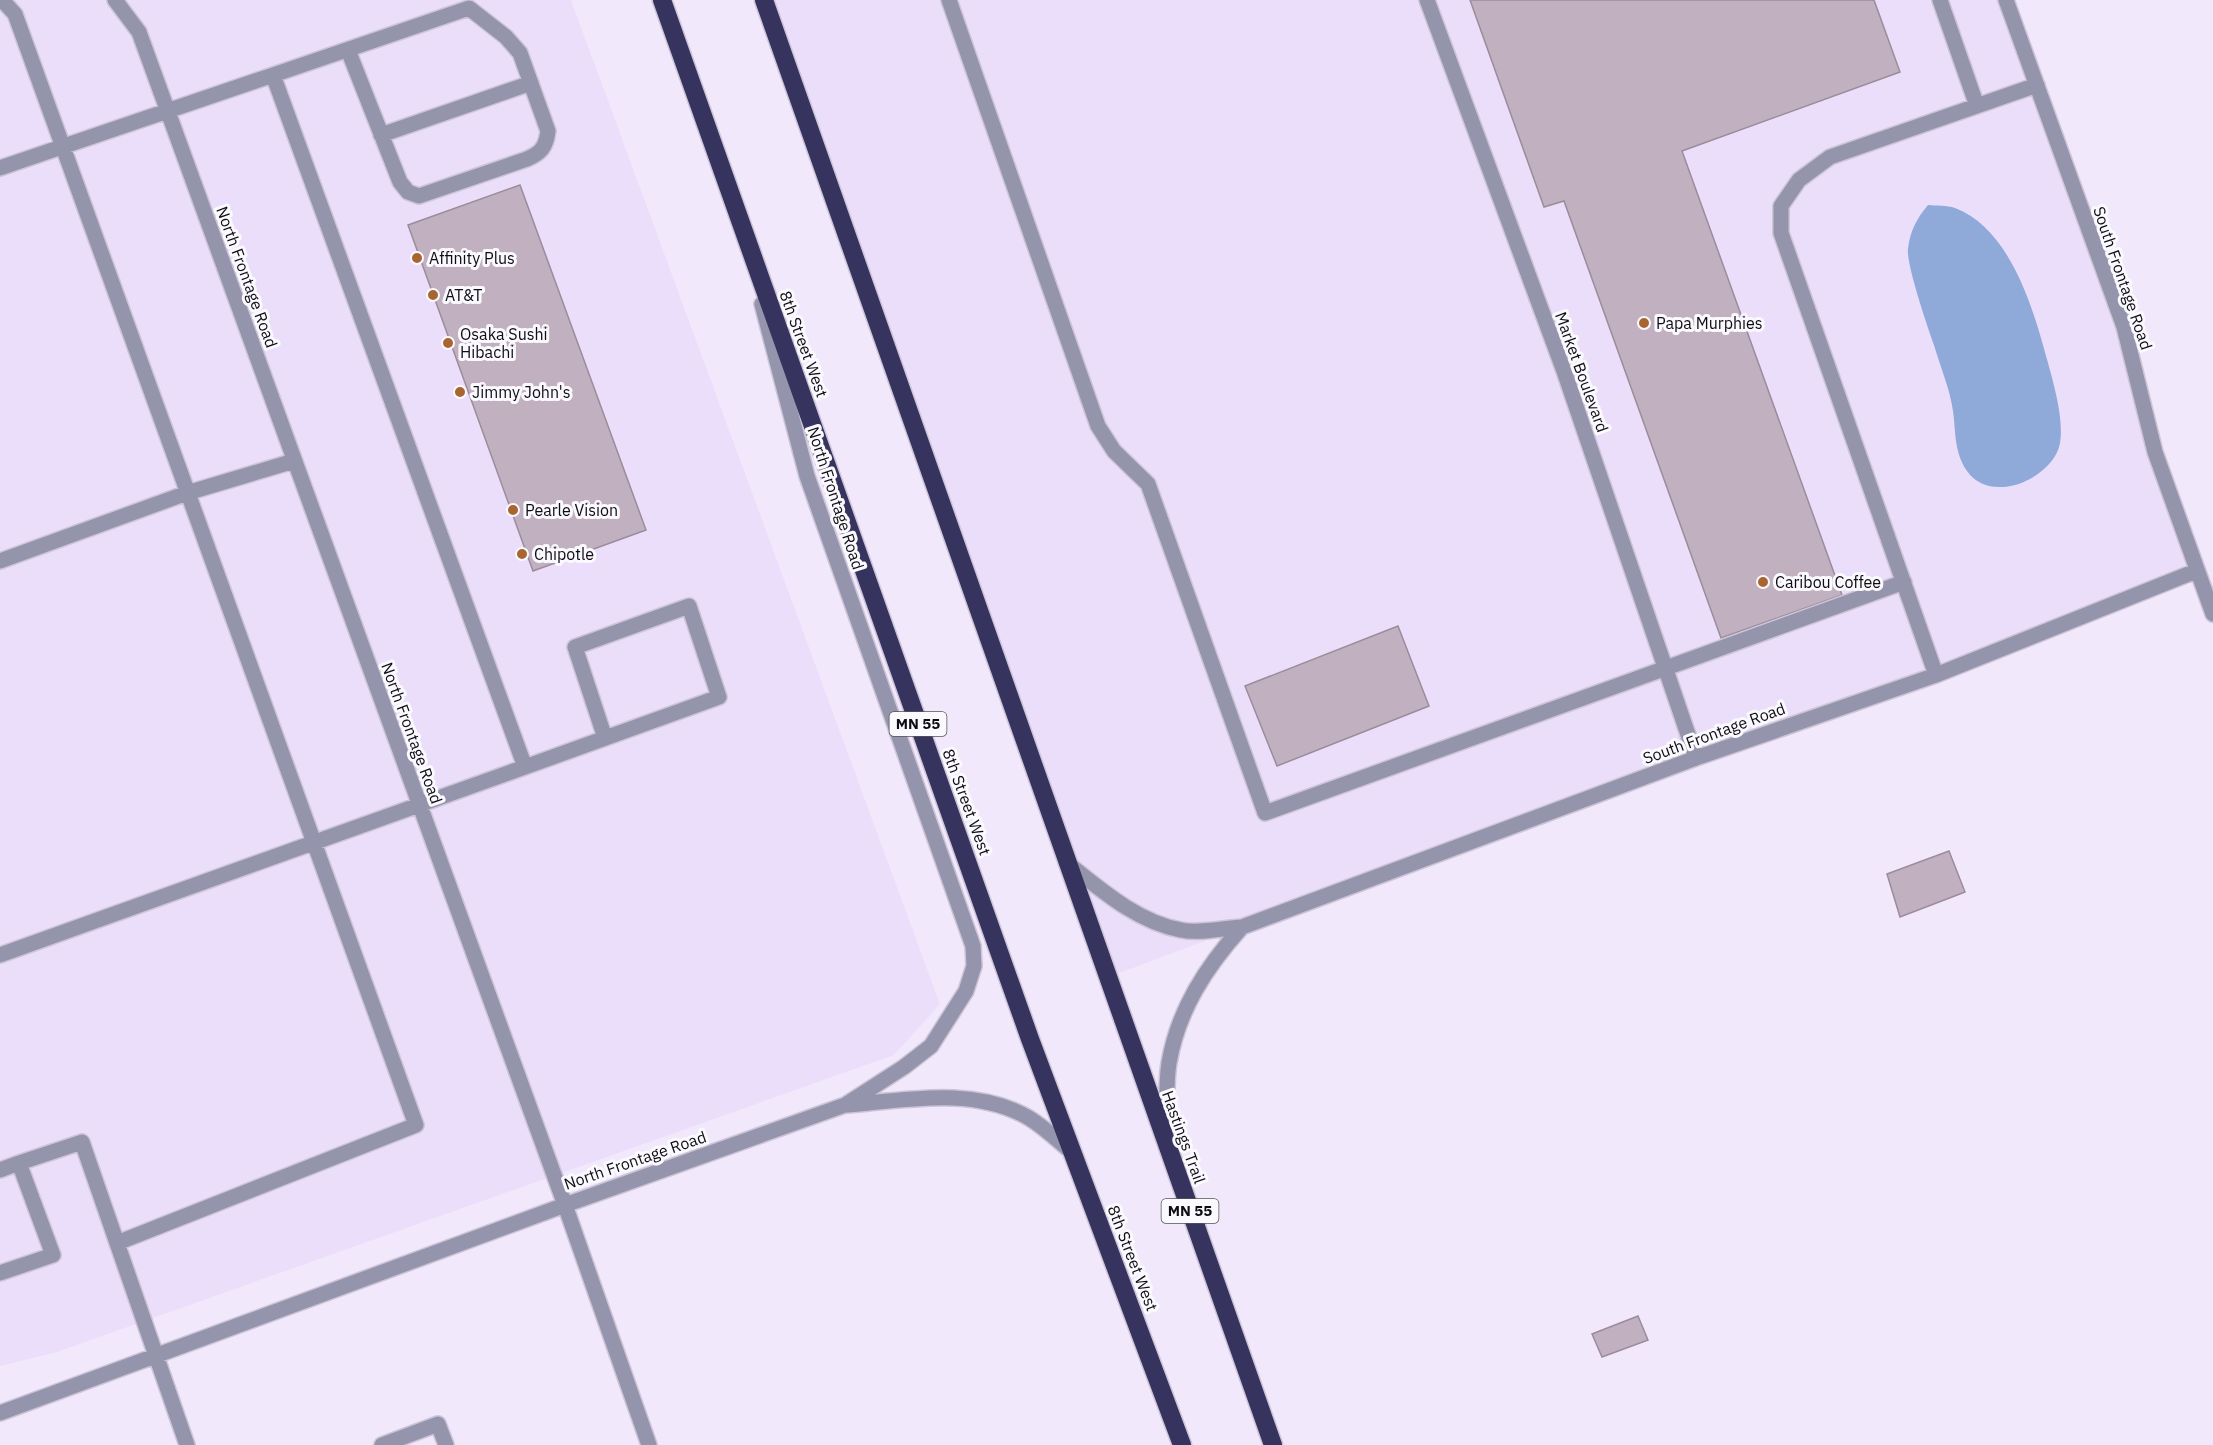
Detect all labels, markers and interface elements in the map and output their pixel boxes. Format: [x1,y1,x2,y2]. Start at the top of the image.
street label: North Frontage Road [212,204,282,350]
street label: South Frontage Road [2089,204,2157,352]
place label: Affinity Plus [429,248,515,268]
marker: Affinity Plus [410,251,424,265]
place label: AT&T [445,285,482,305]
marker: AT&T [426,288,440,302]
street label: 8th Street West [775,288,833,400]
street label: Market Boulevard [1551,309,1613,435]
place label: Papa Murphies [1656,313,1763,333]
marker: Papa Murphies [1637,316,1651,330]
place label: Osaka Sushi Hibachi [460,324,548,362]
marker: Osaka Sushi Hibachi [441,336,455,350]
place label: Jimmy John's [472,382,570,402]
marker: Jimmy John's [453,385,467,399]
street label: North Frontage Road [803,424,869,572]
place label: Pearle Vision [525,500,618,520]
marker: Pearle Vision [506,503,520,517]
place label: Chipotle [534,544,594,564]
marker: Chipotle [515,547,529,561]
place label: Caribou Coffee [1775,572,1881,592]
marker: Caribou Coffee [1756,575,1770,589]
street label: North Frontage Road [377,660,447,806]
street label: South Frontage Road [1640,698,1788,768]
road number: MN 55 [890,712,946,736]
street label: 8th Street West [938,746,996,858]
street label: Hastings Trail [1158,1088,1210,1186]
street label: North Frontage Road [561,1126,709,1194]
road number: MN 55 [1162,1199,1218,1223]
street label: 8th Street West [1104,1202,1162,1314]

